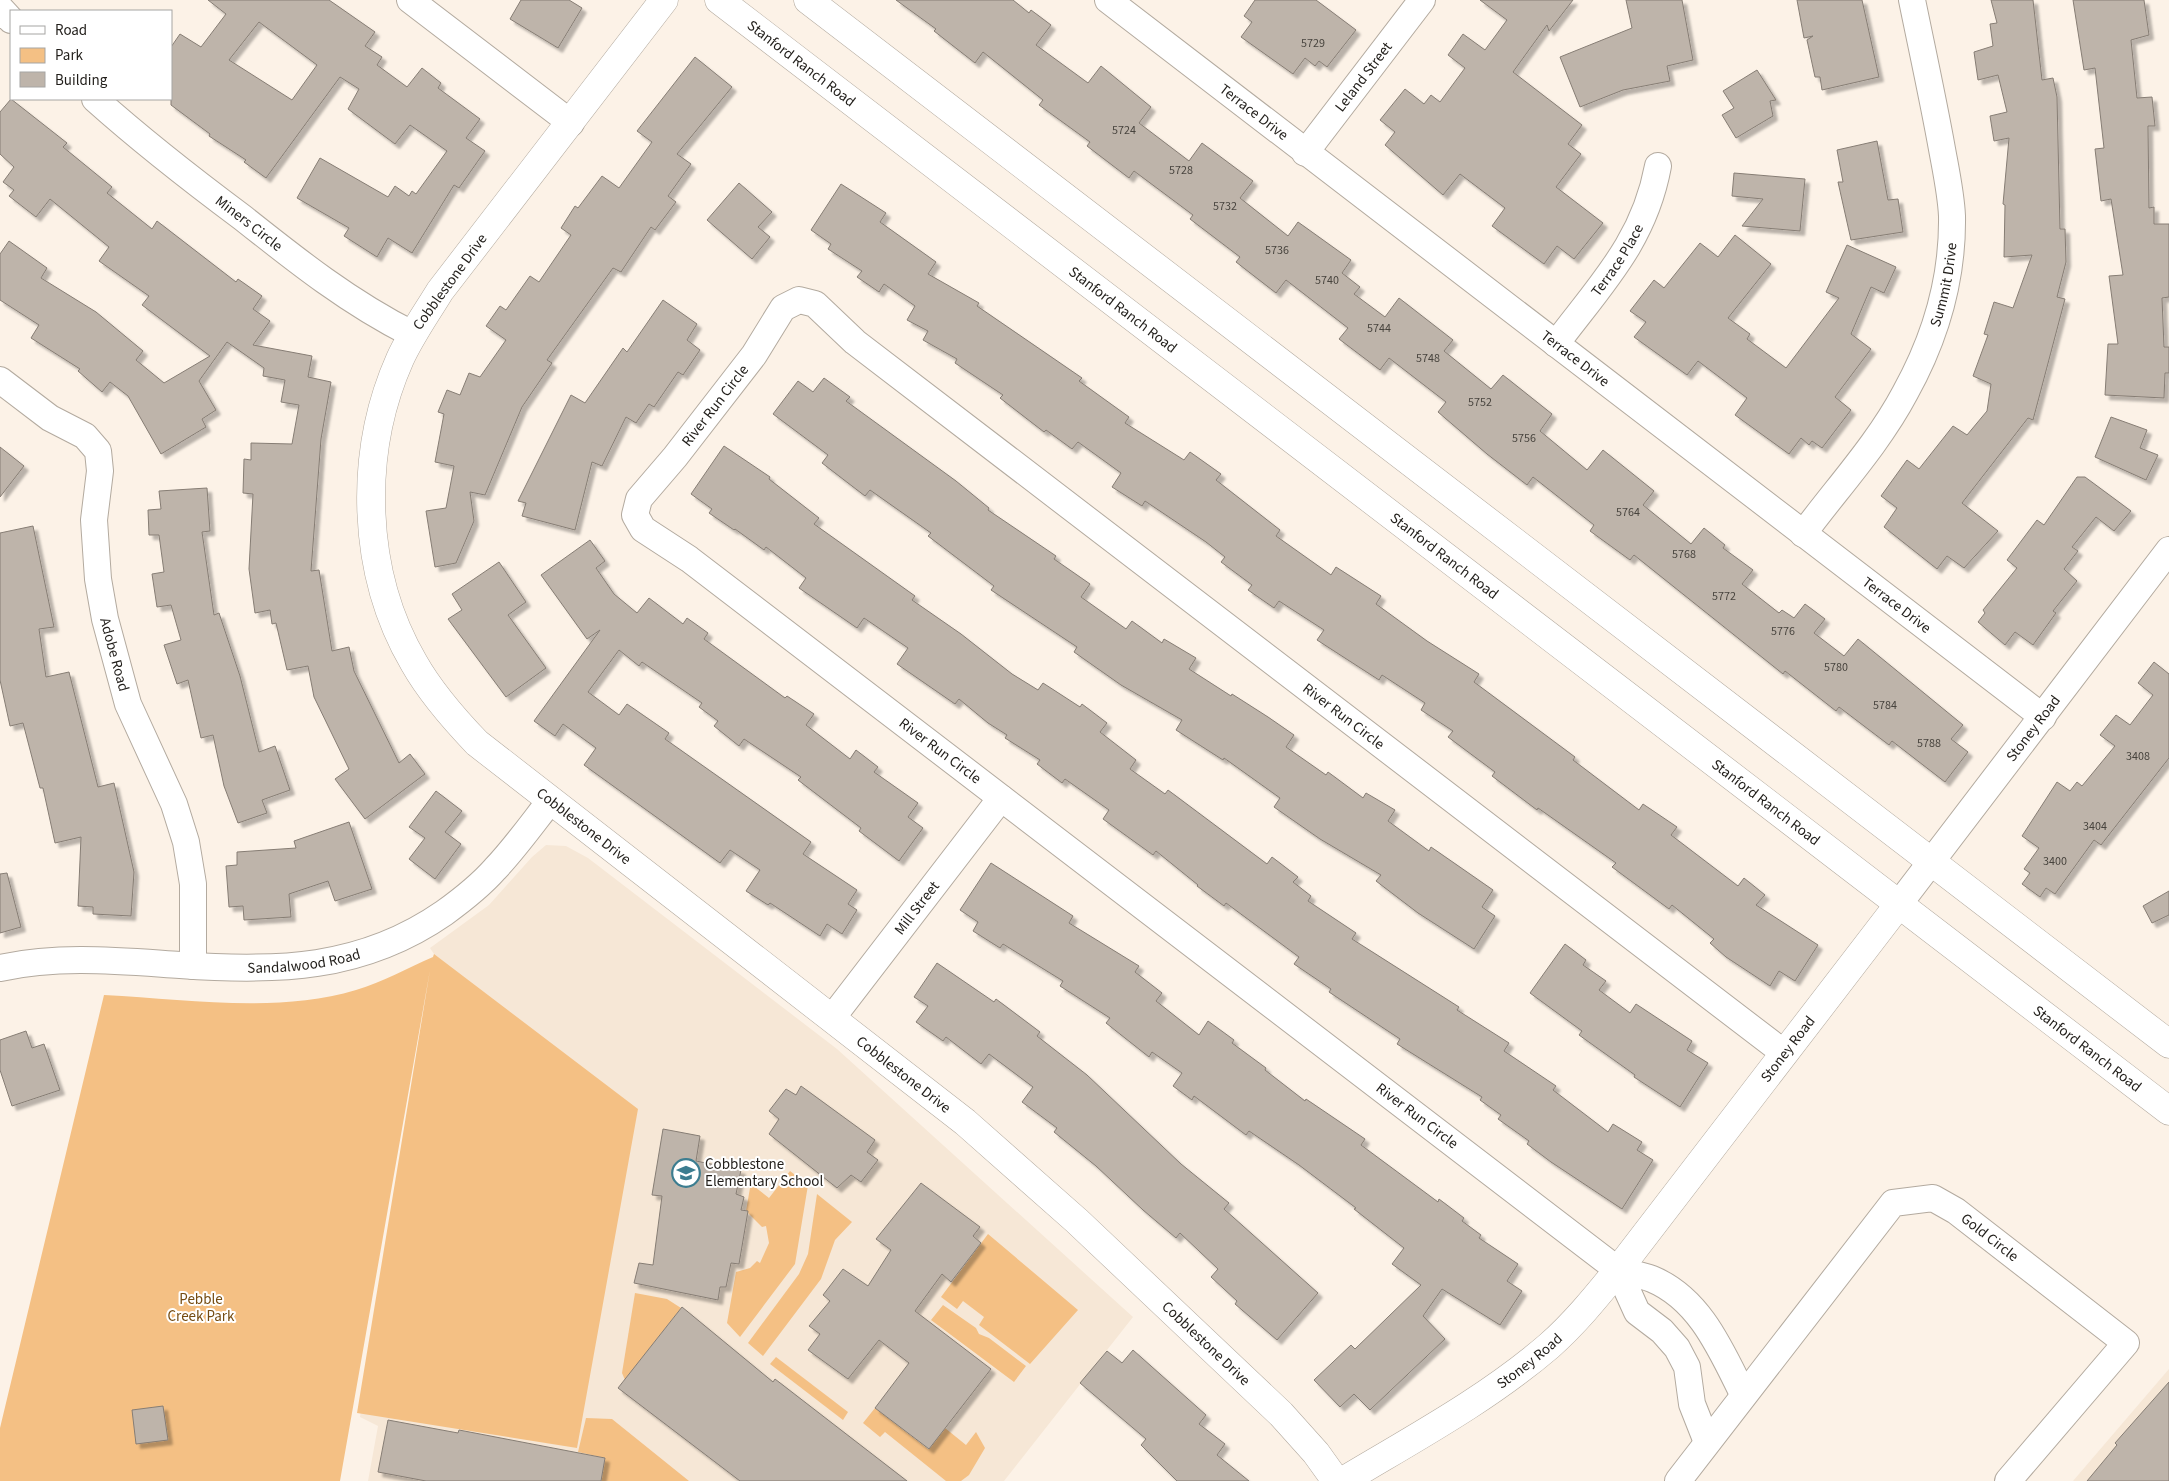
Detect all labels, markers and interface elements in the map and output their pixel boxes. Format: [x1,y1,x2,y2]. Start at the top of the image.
legend [10,10,172,100]
street label: Stanford Ranch Road [743,15,860,112]
text: Road [55,20,87,41]
house number: 5729 [1301,35,1325,52]
street label: Leland Street [1330,37,1397,116]
text: Park [55,45,84,66]
text: Building [55,70,108,91]
street label: Terrace Drive [1215,79,1293,145]
house number: 5724 [1112,122,1136,139]
house number: 5728 [1169,162,1193,179]
street label: Miners Circle [211,190,287,256]
house number: 5732 [1213,198,1237,215]
street label: Terrace Place [1586,220,1648,301]
street label: Cobblestone Drive [408,229,492,335]
house number: 5736 [1265,242,1289,259]
street label: Summit Drive [1925,242,1962,330]
street label: Stanford Ranch Road [1064,261,1182,358]
house number: 5740 [1315,272,1339,289]
house number: 5744 [1367,320,1391,337]
street label: Terrace Drive [1537,325,1614,392]
house number: 5748 [1416,350,1440,367]
street label: River Run Circle [677,360,753,451]
house number: 5752 [1468,394,1492,411]
house number: 5756 [1512,430,1536,447]
house number: 5764 [1616,504,1640,521]
street label: Stanford Ranch Road [1386,508,1503,604]
house number: 5768 [1672,546,1696,563]
street label: Terrace Drive [1858,572,1936,638]
house number: 5772 [1712,588,1736,605]
street label: Adobe Road [95,615,135,694]
house number: 5776 [1771,623,1795,640]
house number: 5780 [1824,659,1848,676]
street label: River Run Circle [1298,678,1389,754]
street label: Stoney Road [2001,691,2065,766]
house number: 5784 [1873,697,1897,714]
street label: River Run Circle [894,713,986,789]
house number: 5788 [1917,735,1941,752]
house number: 3408 [2126,748,2150,765]
street label: Stanford Ranch Road [1707,754,1825,851]
street label: Cobblestone Drive [532,782,636,869]
house number: 3404 [2083,818,2107,835]
house number: 3400 [2043,853,2067,870]
street label: Mill Street [889,876,944,939]
street label: Sandalwood Road [247,943,363,978]
street label: Stanford Ranch Road [2029,1000,2146,1097]
street label: Stoney Road [1755,1011,1820,1087]
street label: Cobblestone Drive [852,1031,956,1118]
street label: River Run Circle [1371,1078,1463,1154]
place label: Cobblestone Elementary School [705,1154,823,1192]
school or university icon: Cobblestone Elementary School [671,1158,701,1188]
street label: Gold Circle [1957,1208,2023,1266]
park label: Pebble Creek Park [168,1289,235,1327]
street label: Cobblestone Drive [1157,1296,1255,1390]
street label: Stoney Road [1492,1328,1567,1394]

